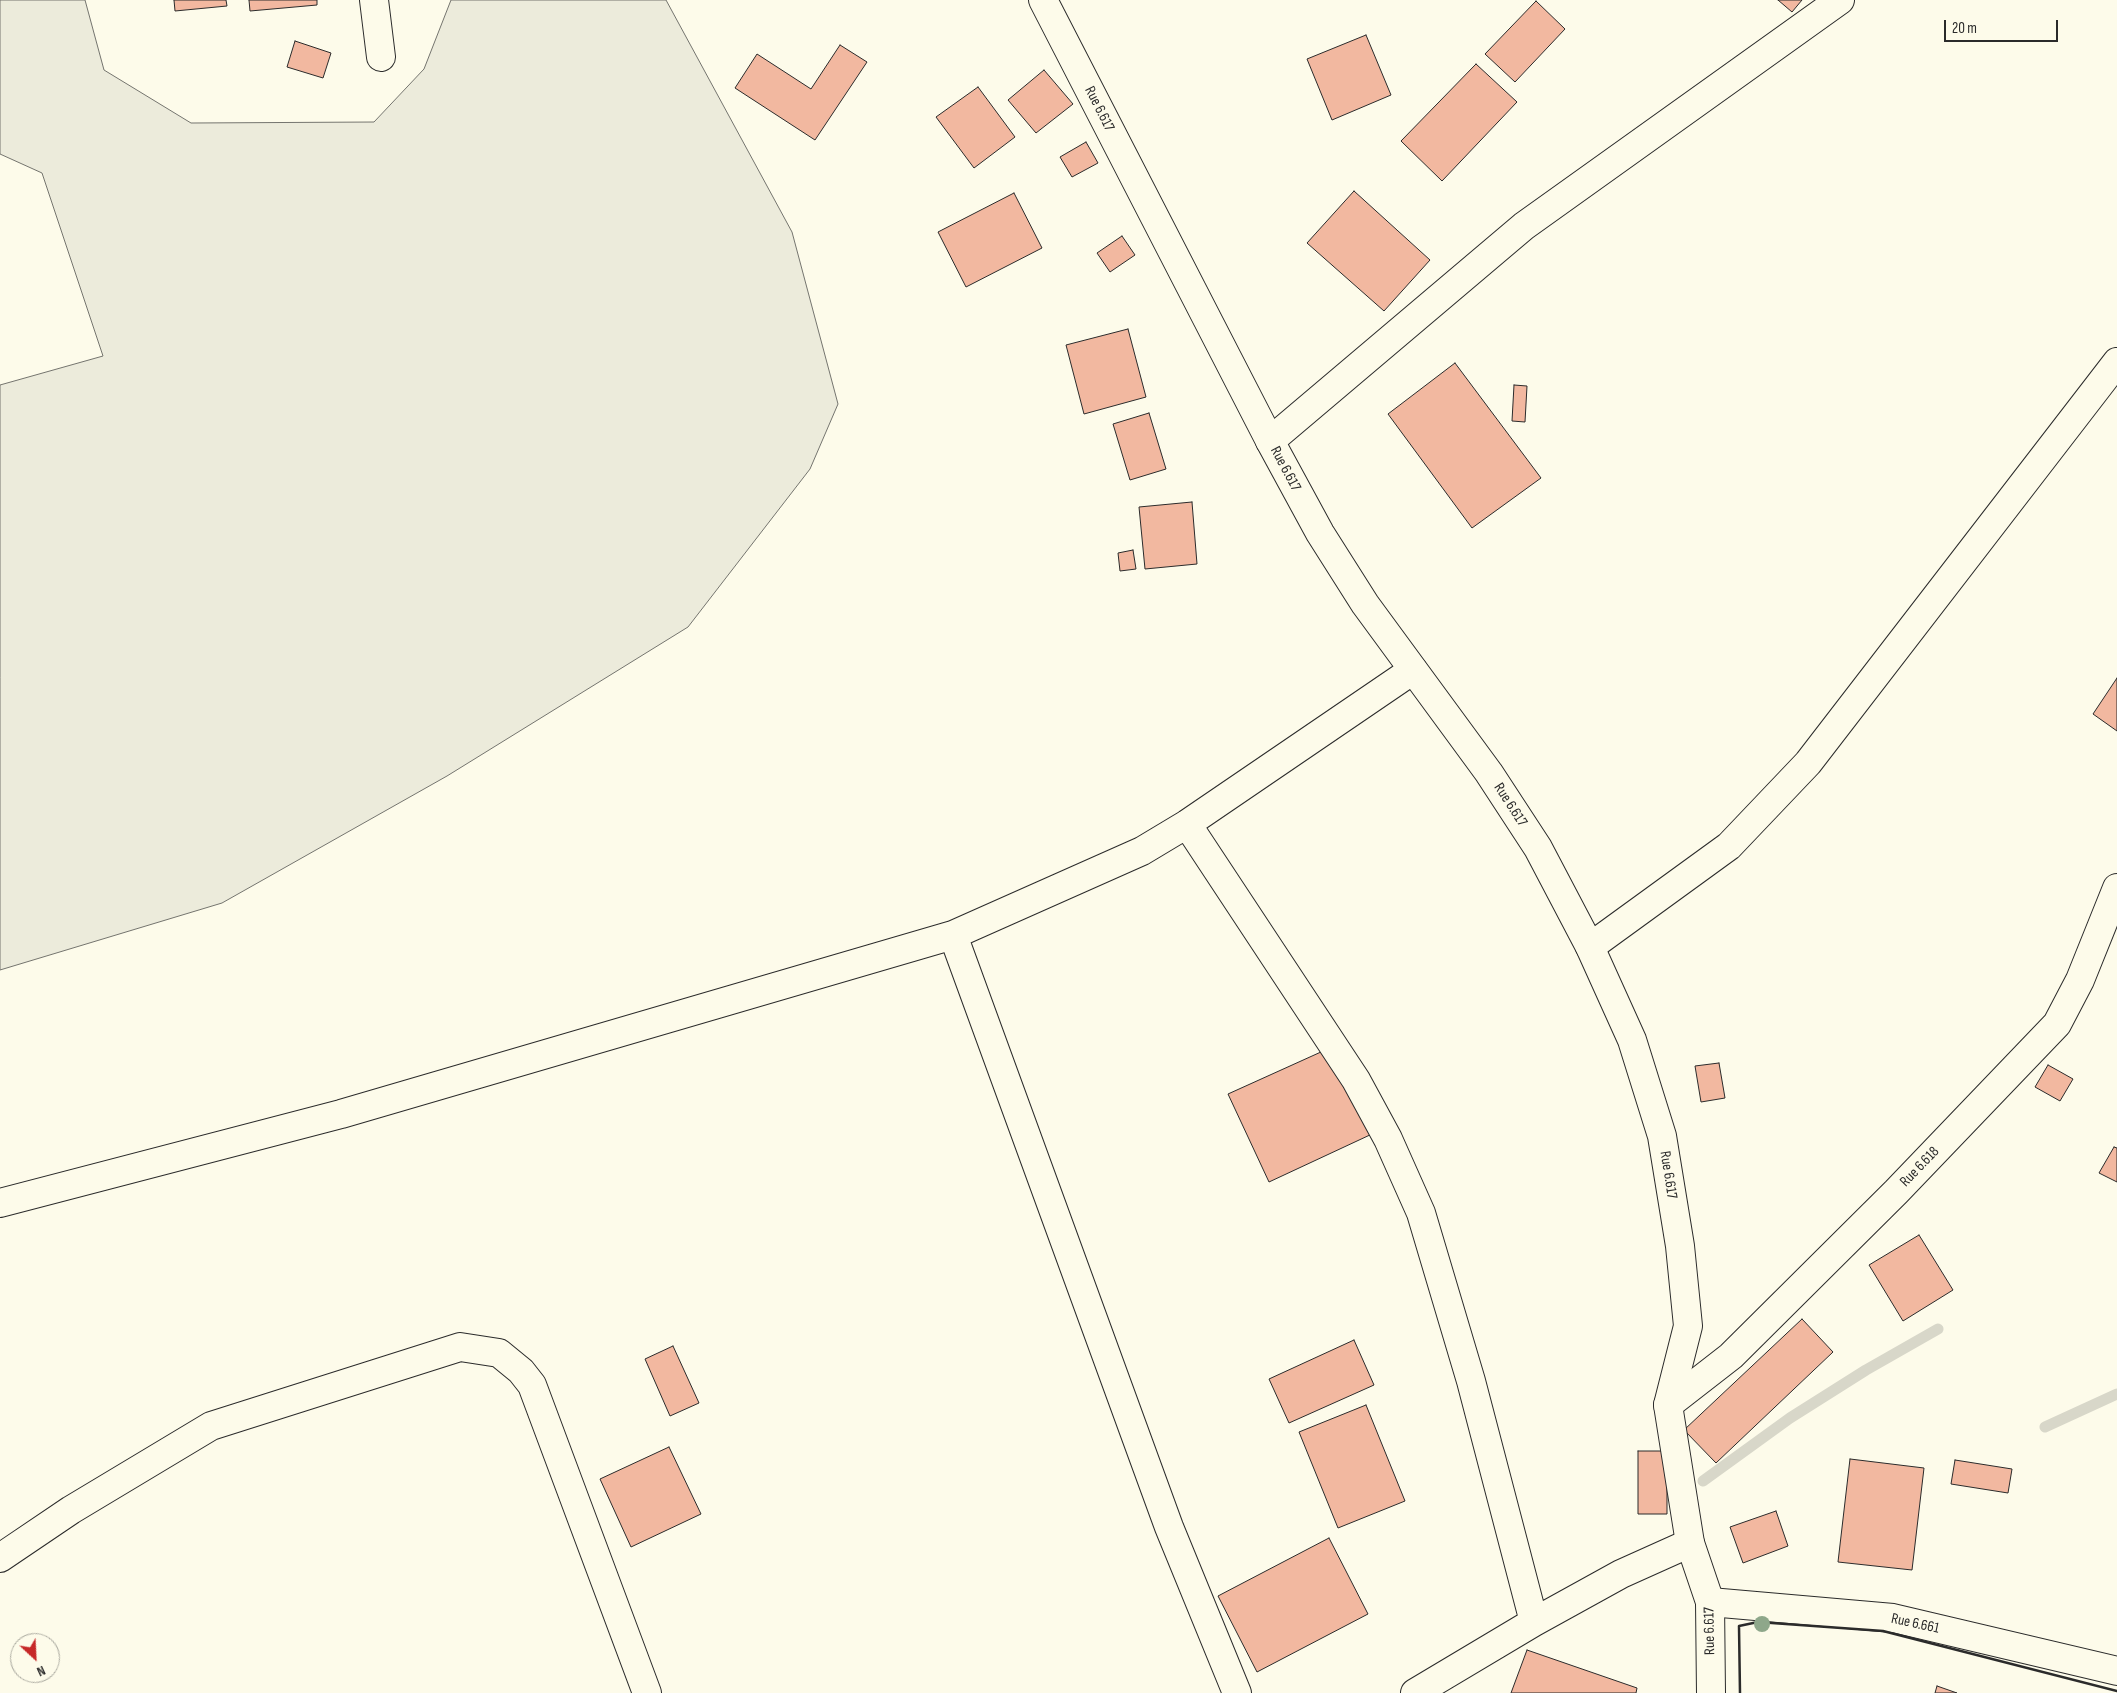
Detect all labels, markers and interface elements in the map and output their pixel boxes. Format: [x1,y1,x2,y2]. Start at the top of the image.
scale bar [1947,10,2061,42]
text: 20 m [1952,19,1977,38]
street label: Rue 6.617 [1080,83,1118,135]
street label: Rue 6.617 [1266,444,1304,494]
street label: Rue 6.617 [1489,780,1531,830]
street label: Rue 6.618 [1897,1143,1943,1191]
street label: Rue 6.617 [1655,1150,1681,1200]
street label: Rue 6.617 [1701,1607,1719,1655]
street label: Rue 6.661 [1889,1610,1941,1638]
north arrow [10,1633,60,1683]
text: N [34,1662,48,1680]

